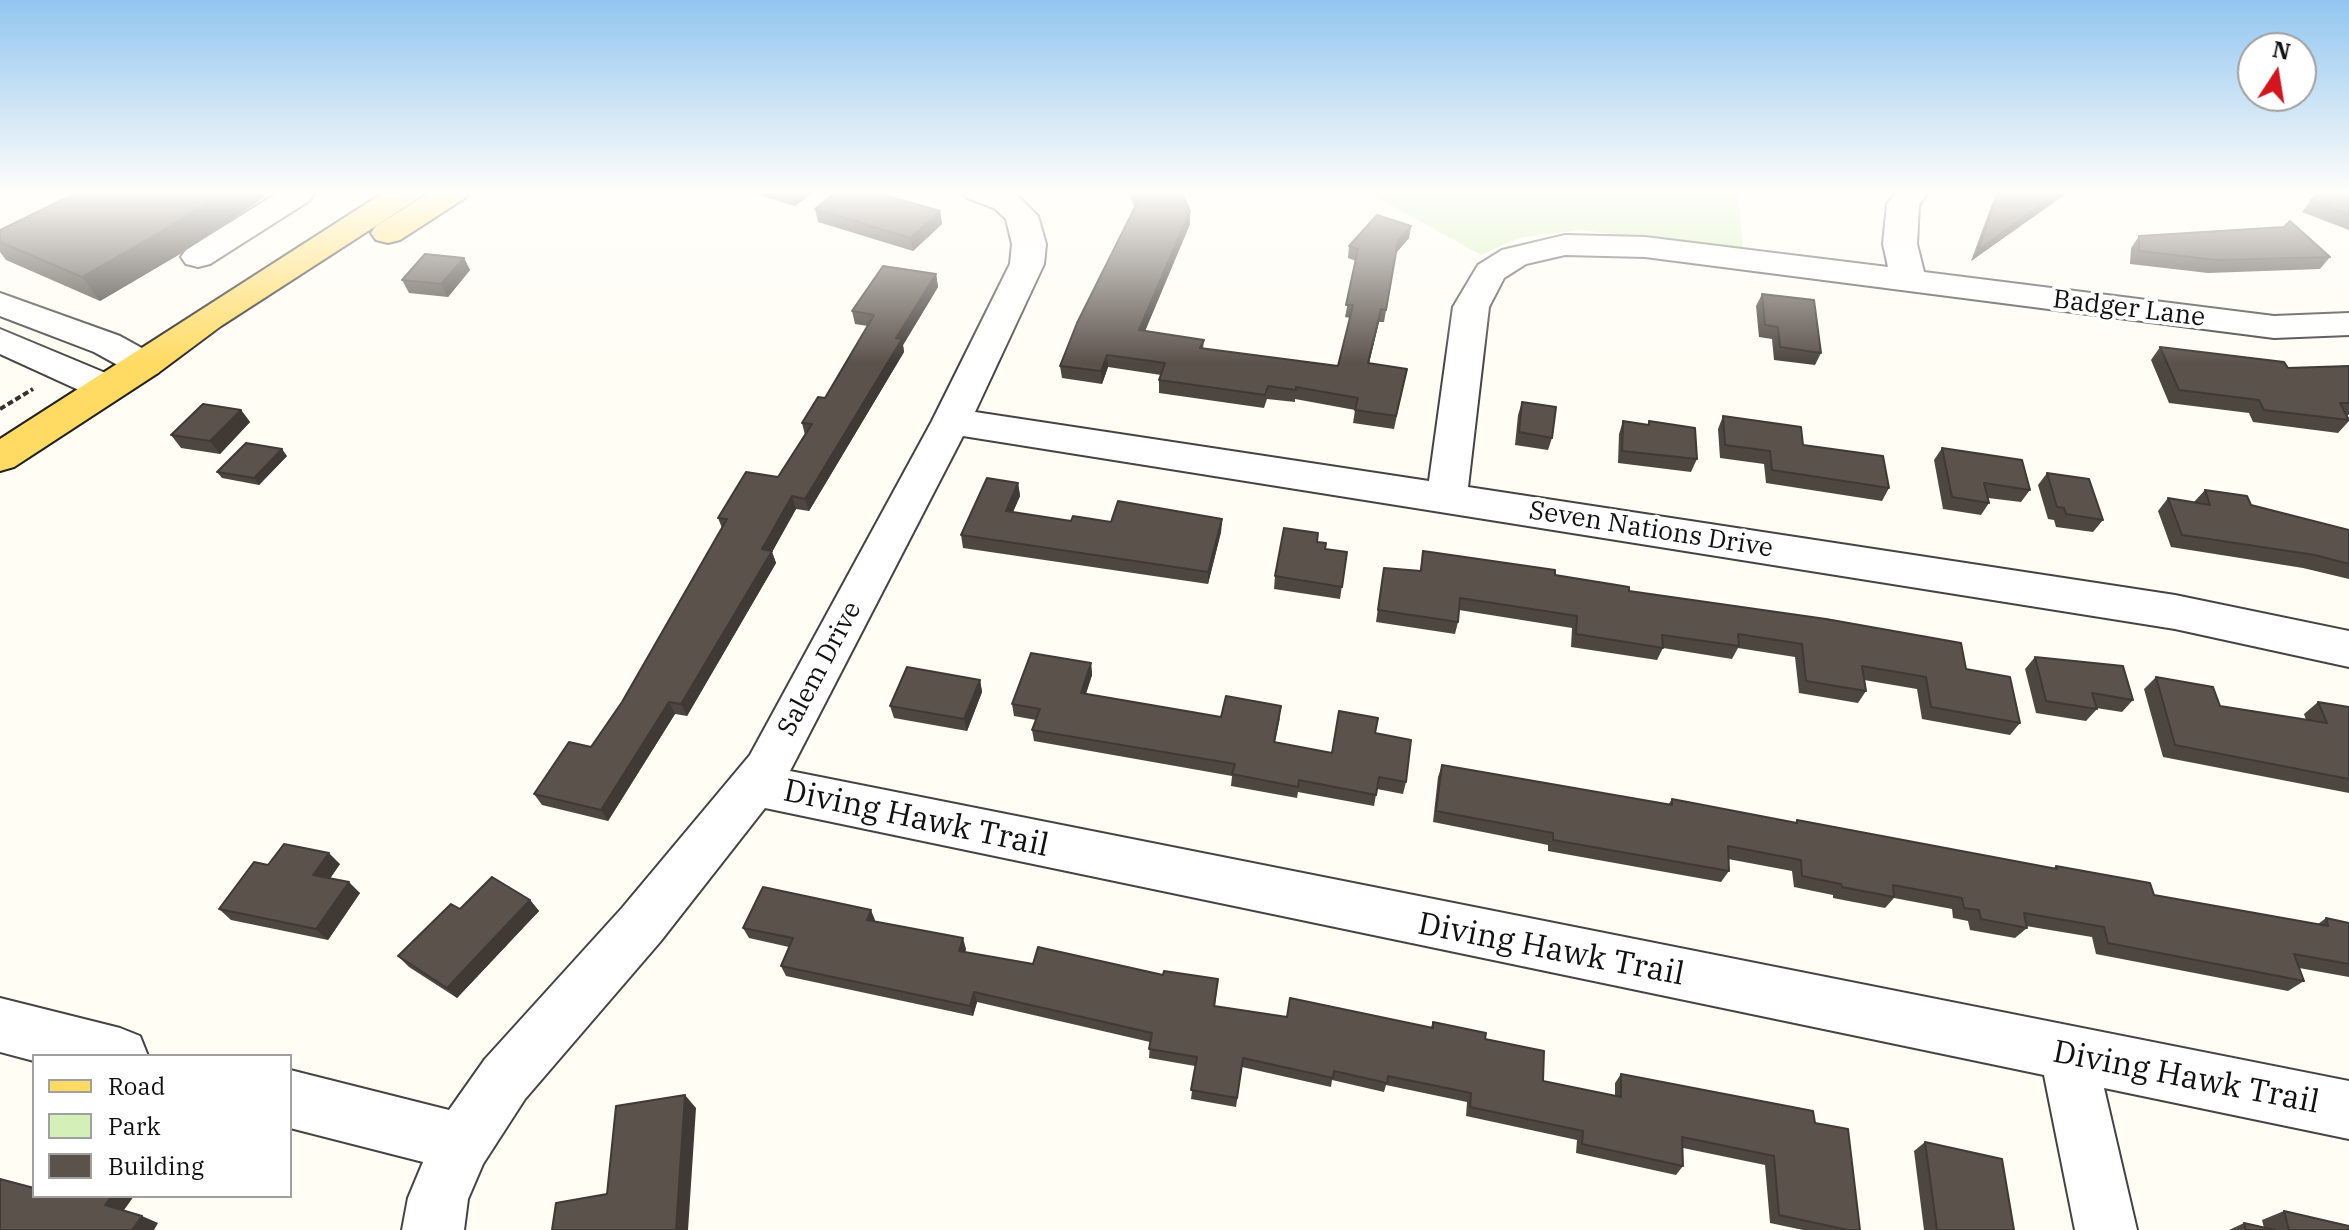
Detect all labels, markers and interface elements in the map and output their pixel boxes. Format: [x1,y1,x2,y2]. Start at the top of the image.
north arrow [2237,32,2317,112]
text: N [2270,34,2293,66]
street label: Badger Lane [2051,284,2207,334]
street label: Seven Nations Drive [1527,495,1775,565]
street label: Salem Drive [772,596,868,742]
street label: Diving Hawk Trail [780,772,1052,866]
street label: Diving Hawk Trail [1415,905,1687,995]
street label: Diving Hawk Trail [2050,1033,2322,1123]
legend [32,1054,292,1198]
text: Road [108,1070,165,1102]
text: Park [108,1110,160,1142]
text: Building [108,1150,204,1182]

